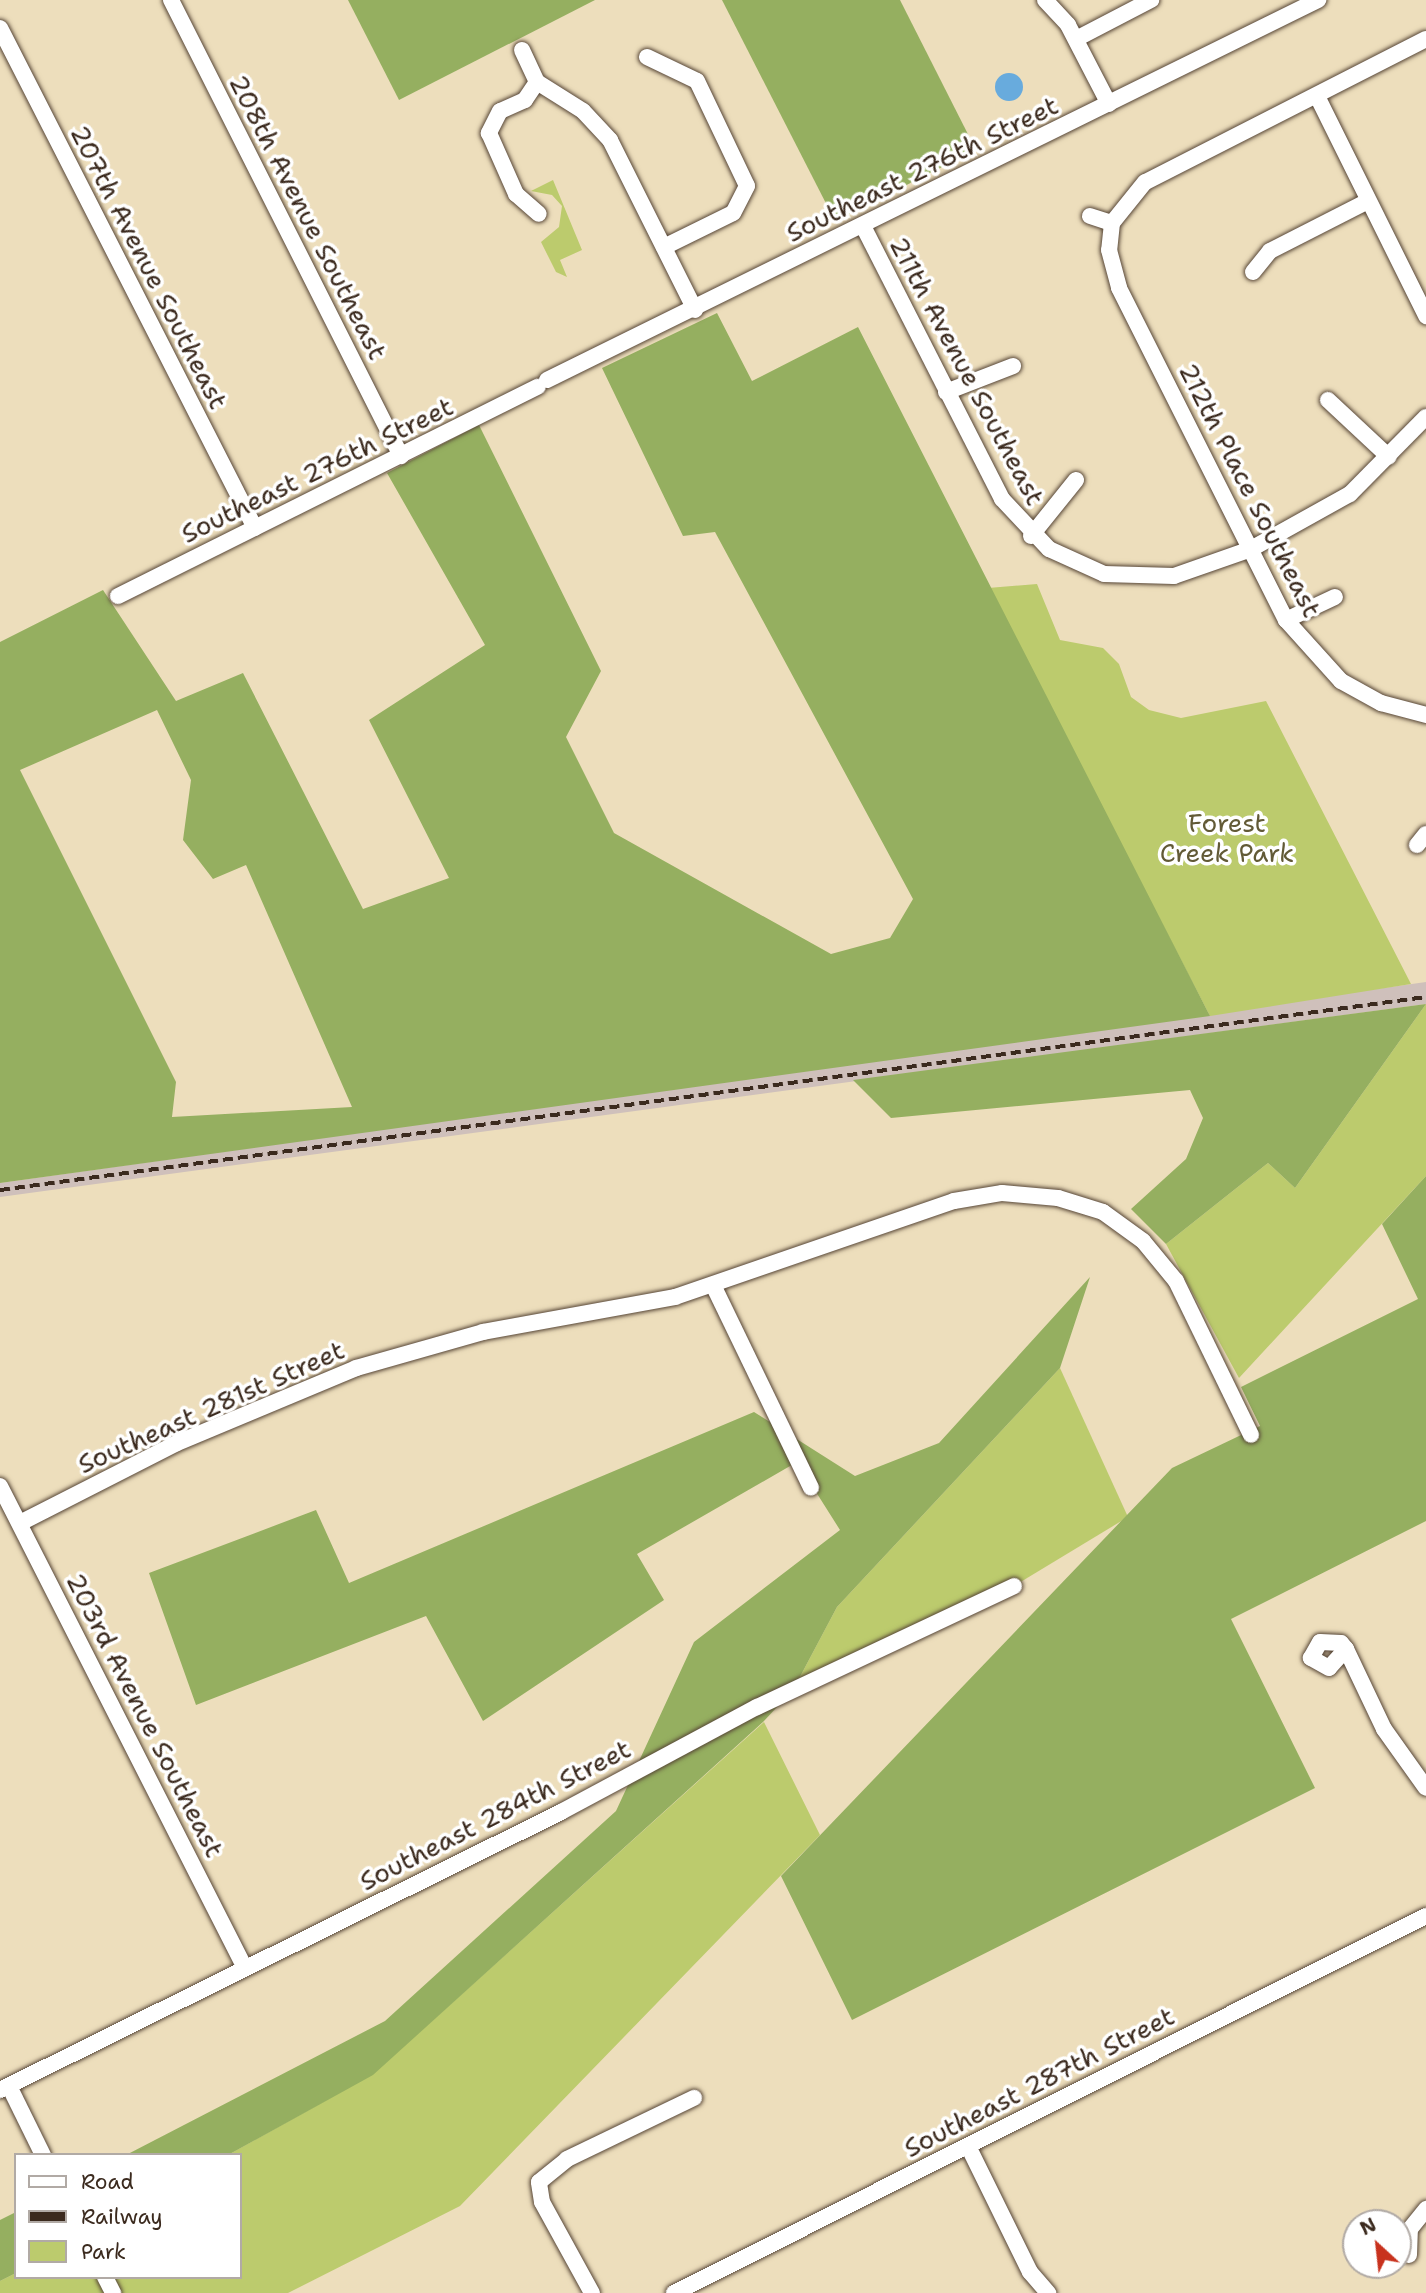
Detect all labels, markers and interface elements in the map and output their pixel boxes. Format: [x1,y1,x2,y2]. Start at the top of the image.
street label: 208th Avenue Southeast [222,69,394,365]
street label: Southeast 276th Street [781,90,1063,248]
street label: 207th Avenue Southeast [64,120,234,414]
street label: 211th Avenue Southeast [883,231,1051,511]
street label: 212th Place Southeast [1172,358,1328,622]
street label: Southeast 276th Street [176,391,458,549]
park label: Forest Creek Park [1160,807,1294,868]
street label: Southeast 281st Street [73,1334,349,1480]
street label: 203rd Avenue Southeast [60,1568,230,1862]
street label: Southeast 284th Street [354,1733,636,1897]
street label: Southeast 287th Street [899,2000,1179,2164]
legend [14,2153,242,2279]
text: Road [81,2168,134,2196]
text: Railway [81,2203,163,2231]
north arrow [1342,2209,1412,2279]
text: N [1356,2212,1381,2241]
text: Park [81,2238,126,2266]

